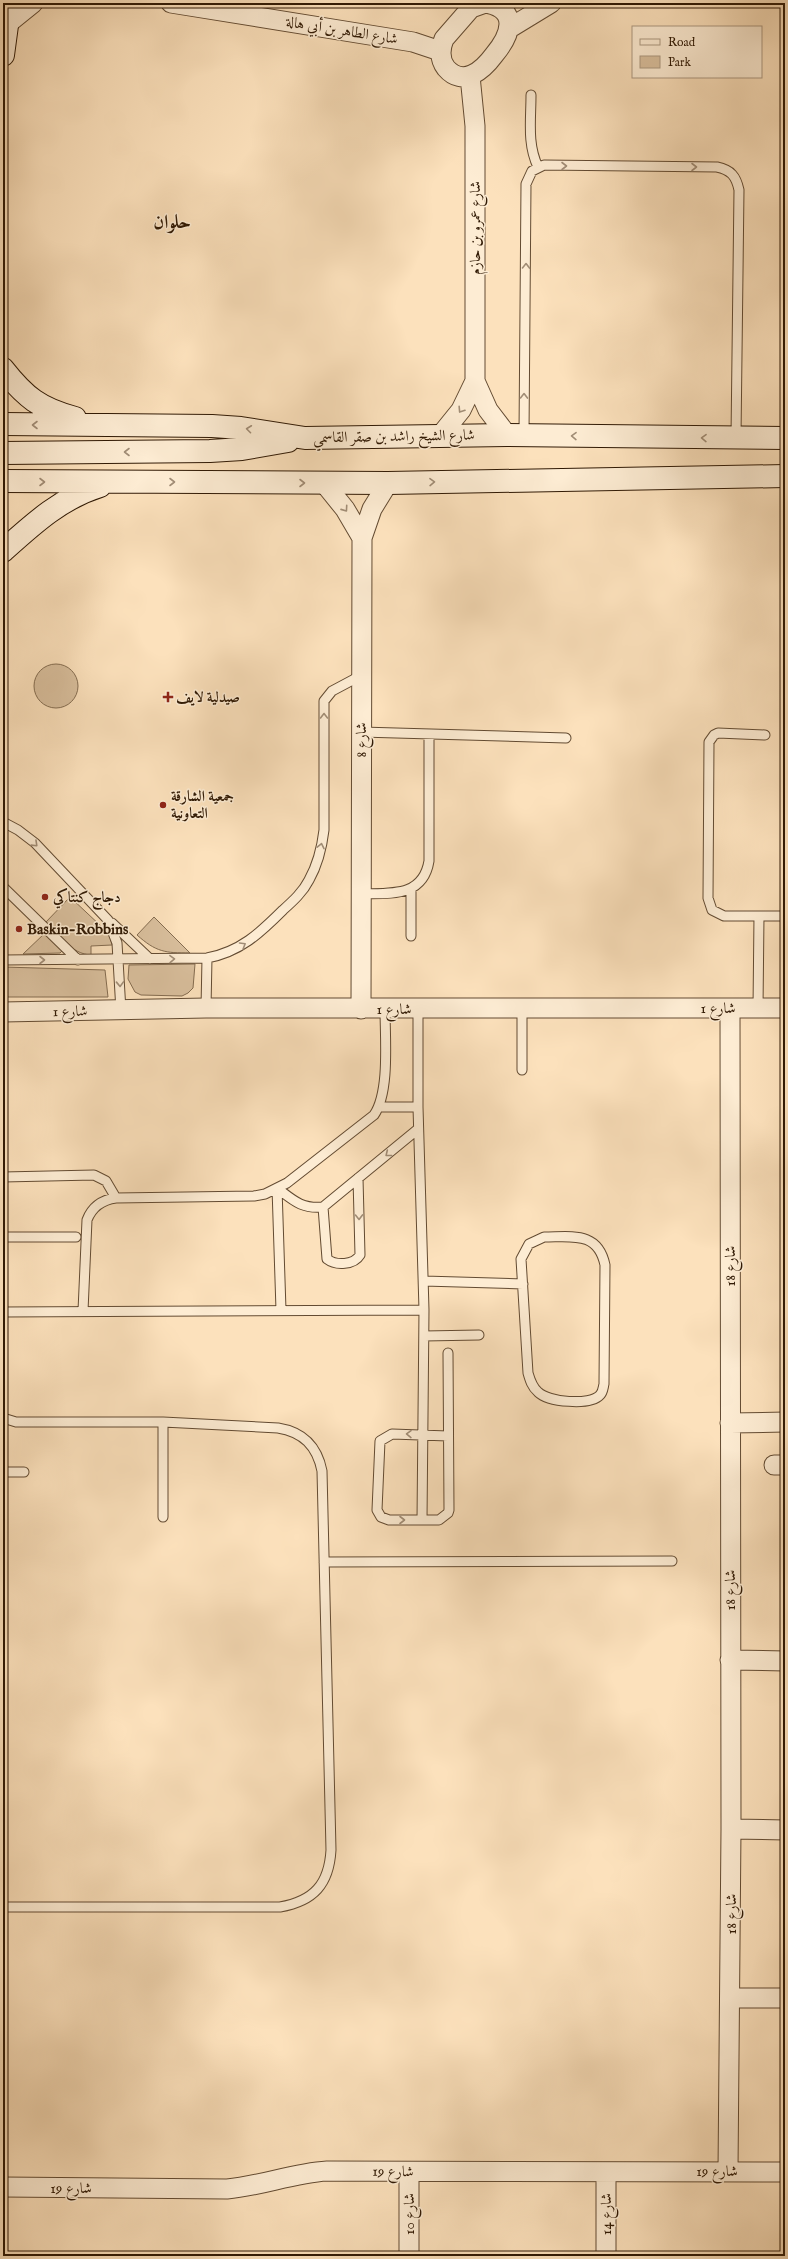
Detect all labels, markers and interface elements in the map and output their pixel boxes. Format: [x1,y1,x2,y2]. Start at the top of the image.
street label: شارع الطاهر بن أبي هالة [283,10,399,52]
legend [632,26,762,78]
text: Road [668,35,696,50]
text: Park [668,55,691,70]
one-way arrow [561,162,567,170]
one-way arrow [691,163,697,171]
street label: شارع عمرو بن حازم [466,181,488,275]
district label: حلوان [153,211,191,235]
one-way arrow [522,263,530,269]
one-way arrow [520,393,529,399]
one-way arrow [458,406,465,413]
one-way arrow [32,420,38,429]
one-way arrow [246,425,252,434]
street label: شارع الشيخ راشد بن صقر القاسمي [313,426,475,451]
one-way arrow [571,432,577,440]
one-way arrow [701,434,707,442]
one-way arrow [124,448,130,456]
one-way arrow [39,478,45,486]
one-way arrow [169,478,175,486]
one-way arrow [429,478,435,487]
one-way arrow [299,479,305,487]
one-way arrow [340,505,348,512]
place label: صيدلية لايف [176,688,240,707]
marker: صيدلية لايف [163,692,173,702]
one-way arrow [320,713,328,719]
street label: شارع 8 [352,722,374,758]
place label: جمعية الشارقة التعاونية [171,787,234,823]
marker: جمعية الشارقة التعاونية [158,800,168,810]
one-way arrow [30,839,38,847]
one-way arrow [317,843,325,849]
place label: دجاج كنتاكي [52,888,121,911]
marker: دجاج كنتاكي [40,892,50,902]
place label: Baskin-Robbins [27,920,129,939]
marker: Baskin-Robbins [14,924,24,934]
one-way arrow [239,943,246,950]
one-way arrow [169,955,175,963]
one-way arrow [39,956,45,964]
one-way arrow [116,981,124,987]
street label: شارع 1 [701,999,735,1021]
street label: شارع 1 [377,1000,411,1022]
street label: شارع 1 [52,1002,88,1024]
one-way arrow [386,1149,393,1156]
one-way arrow [355,1214,363,1220]
street label: شارع 18 [721,1246,743,1286]
one-way arrow [406,1430,412,1438]
one-way arrow [399,1516,405,1524]
street label: شارع 18 [721,1570,743,1610]
street label: شارع 18 [722,1894,744,1934]
street label: شارع 19 [372,2162,414,2184]
street label: شارع 19 [696,2162,738,2184]
street label: شارع 19 [50,2179,92,2201]
street label: شارع 10 [400,2193,422,2235]
street label: شارع 14 [597,2193,619,2235]

